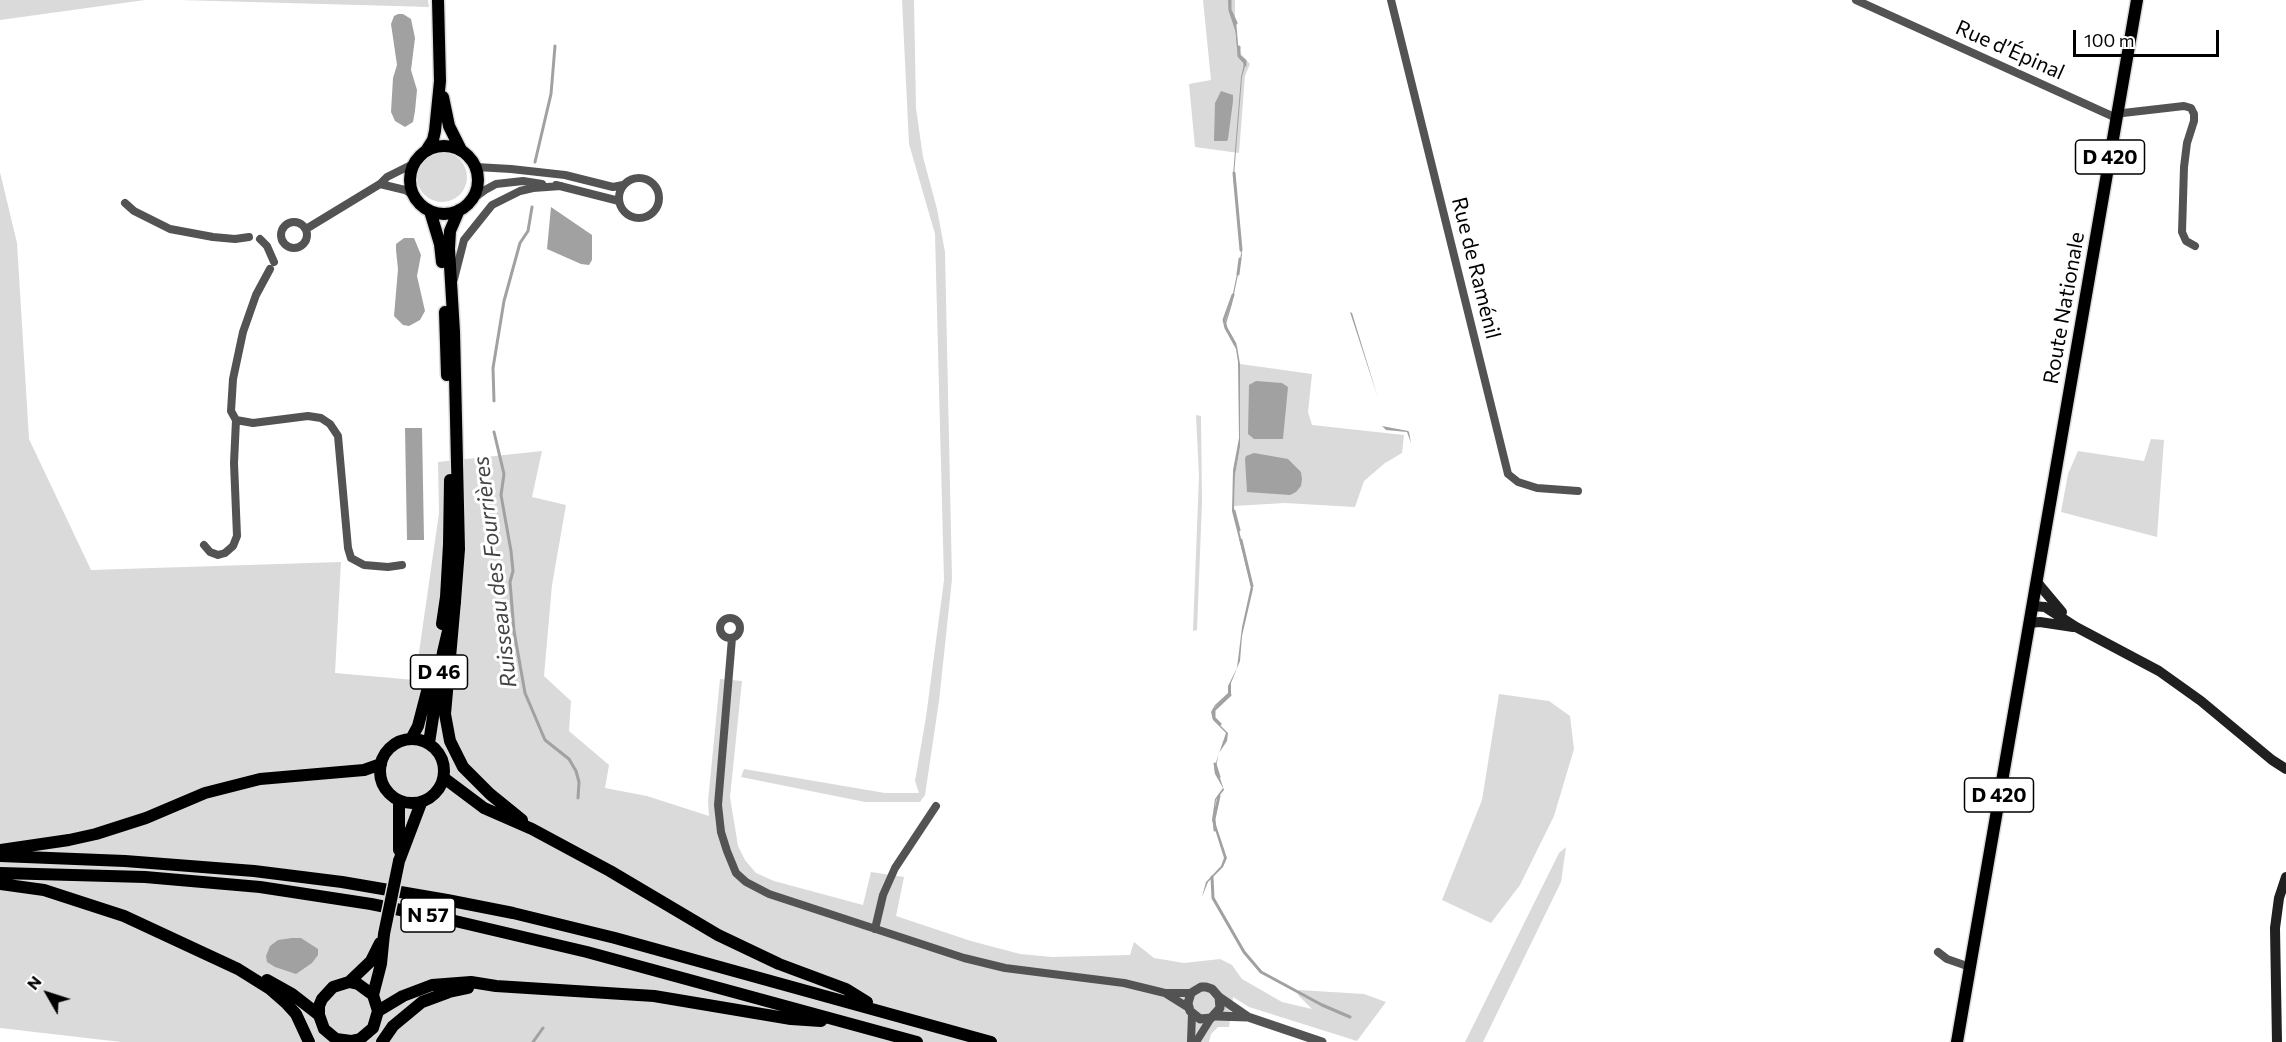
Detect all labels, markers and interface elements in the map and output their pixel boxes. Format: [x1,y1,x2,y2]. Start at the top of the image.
street label: Rue d’Épinal [1952,15,2068,85]
scale bar [2076,18,2222,56]
text: 100 m [2084,29,2134,51]
road number: D 420 [2076,140,2144,174]
street label: Rue de Raménil [1446,195,1506,341]
street label: Route Nationale [2038,230,2090,386]
water label: Ruisseau des Fourrières [468,455,522,689]
road number: D 46 [410,655,468,689]
road number: D 420 [1964,778,2034,812]
road number: N 57 [401,898,455,932]
north arrow [18,964,78,1024]
text: N [22,972,45,993]

